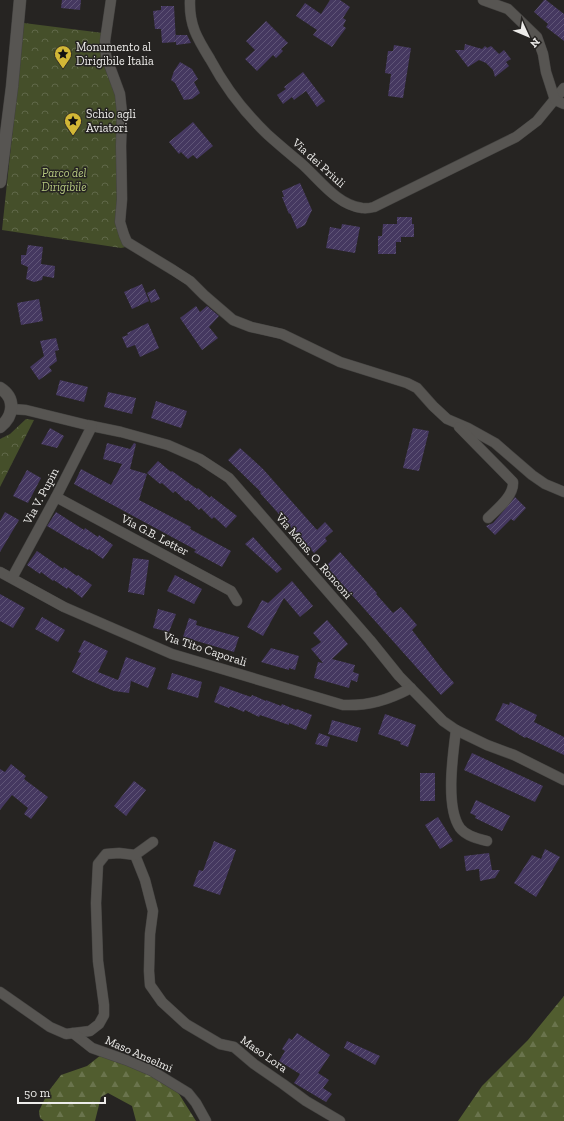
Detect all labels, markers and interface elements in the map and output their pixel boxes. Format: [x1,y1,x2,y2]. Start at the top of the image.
north arrow [508,16,548,56]
text: N [527,35,542,51]
place label: Monumento al Dirigibile Italia [76,40,154,68]
place icon: Monumento al Dirigibile Italia [53,44,73,69]
place label: Schio agli Aviatori [86,107,136,135]
place icon: Schio agli Aviatori [63,111,83,136]
street label: Via dei Priuli [289,135,349,191]
park label: Parco del Dirigibile [42,166,86,194]
street label: Via V. Pupin [20,465,62,527]
street label: Via Mons. O. Ronconi [272,509,356,602]
street label: Via G.B. Letter [118,511,191,559]
street label: Via Tito Caporali [161,629,249,669]
street label: Maso Anselmi [103,1033,176,1075]
street label: Maso Lora [238,1033,290,1075]
scale bar [18,1079,105,1105]
text: 50 m [24,1086,51,1100]

